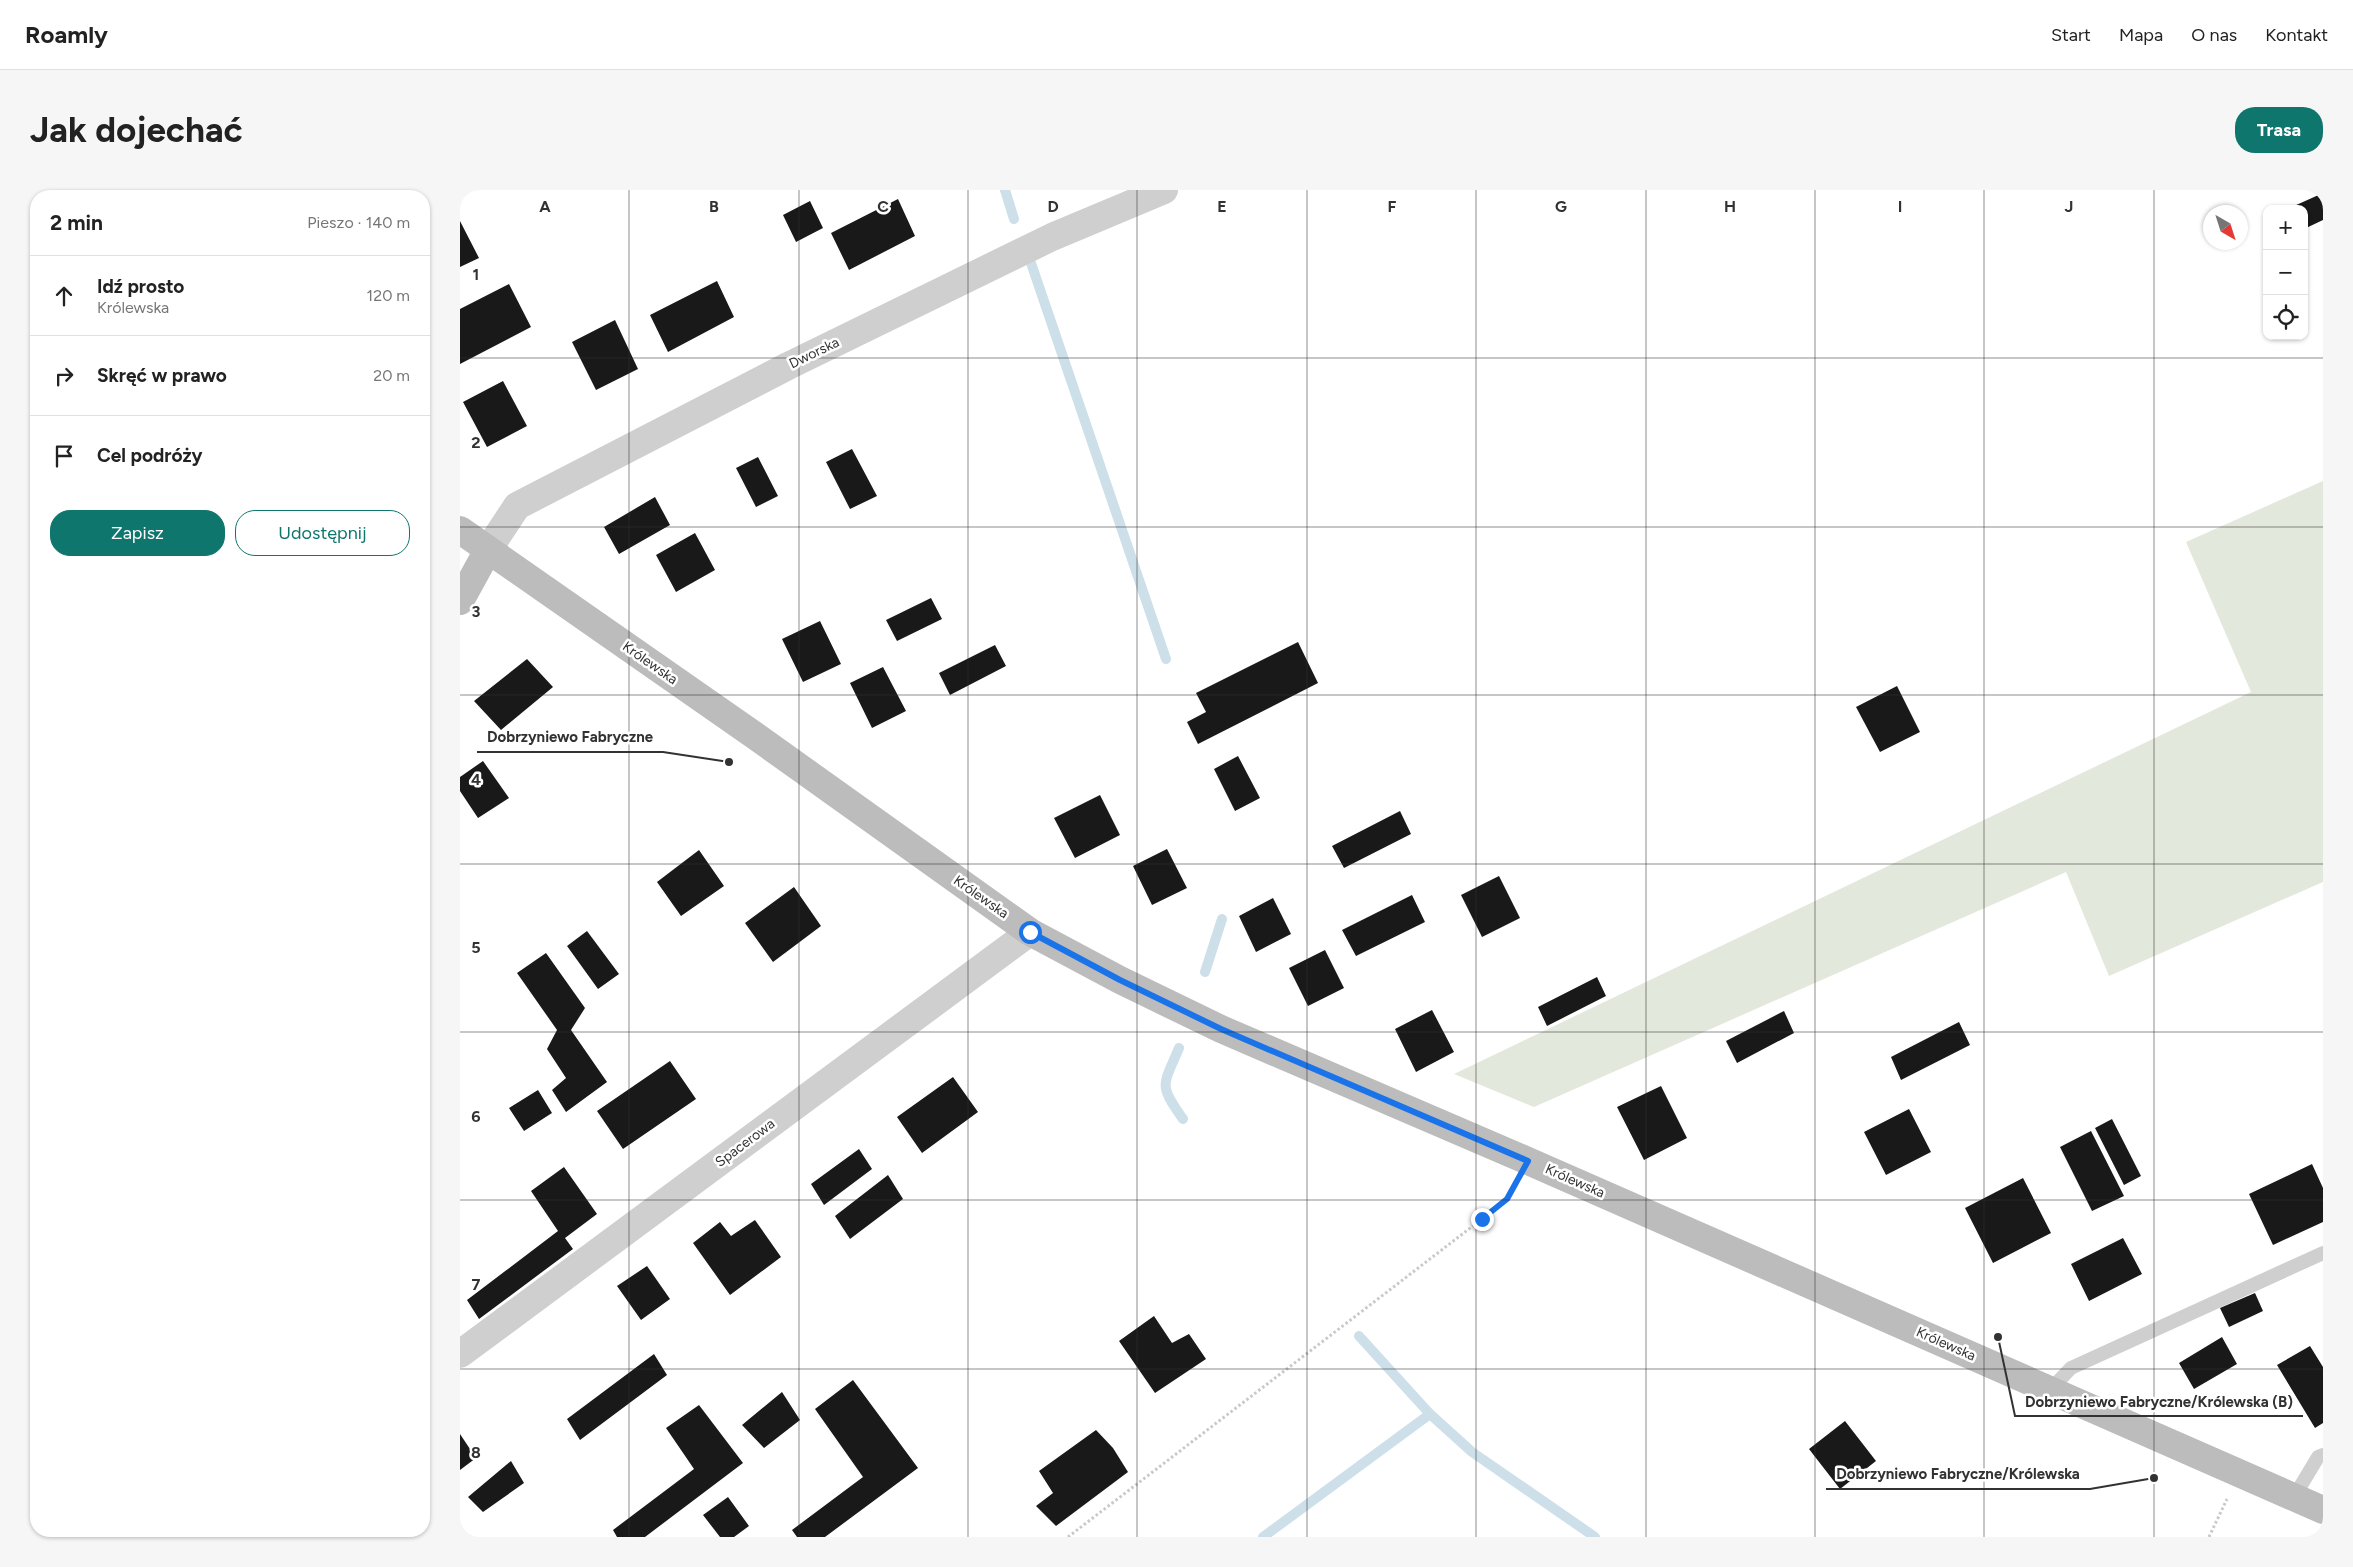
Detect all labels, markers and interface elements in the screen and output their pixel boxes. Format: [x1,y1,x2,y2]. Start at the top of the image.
text: Roamly [25,20,108,49]
text: Start [2051,24,2091,46]
text: Mapa [2119,24,2163,46]
text: O nas [2191,24,2237,46]
text: Kontakt [2265,24,2328,46]
button: Trasa [2235,107,2323,153]
text: Jak dojechać [30,109,243,151]
text: A [539,197,551,216]
text: B [709,197,719,216]
text: C [877,197,889,216]
text: D [1047,197,1059,216]
text: E [1217,197,1227,216]
text: F [1388,197,1397,216]
text: G [1555,197,1567,216]
text: H [1724,197,1736,216]
text: I [1898,197,1902,216]
text: J [2065,197,2073,216]
north arrow [2203,205,2248,250]
map controls [2263,205,2308,340]
button: + [2263,205,2308,250]
text: 2 min [50,210,103,235]
text: Pieszo · 140 m [307,213,410,232]
button: − [2263,250,2308,295]
text: 1 [473,265,479,284]
text: Idź prosto [97,275,184,298]
icon: ahead [50,282,78,310]
text: 120 m [367,286,410,305]
button: locate [2263,295,2308,340]
text: Królewska [97,298,169,317]
street label: Dworska [786,334,842,372]
icon: right [50,362,78,390]
text: Skręć w prawo [97,364,227,387]
text: 20 m [373,366,410,385]
text: 2 [471,433,481,452]
icon: arrive [50,442,78,470]
text: Cel podróży [97,444,203,467]
button: Zapisz [50,510,225,556]
button: Udostępnij [235,510,410,556]
text: 3 [472,602,481,621]
street label: Królewska [619,638,681,688]
callout: Dobrzyniewo Fabryczne [477,722,663,752]
text: Dobrzyniewo Fabryczne [487,728,654,746]
text: 4 [471,770,481,789]
street label: Królewska [950,872,1012,922]
route start [1019,921,1042,944]
text: 5 [471,938,481,957]
text: 6 [471,1107,481,1126]
street label: Spacerowa [712,1115,778,1171]
street label: Królewska [1543,1160,1607,1202]
route end [1471,1208,1494,1231]
text: 7 [472,1275,481,1294]
street label: Królewska [1914,1323,1978,1365]
callout: Dobrzyniewo Fabryczne/Królewska (B) [2015,1386,2303,1416]
text: Dobrzyniewo Fabryczne/Królewska (B) [2025,1393,2293,1411]
text: 8 [471,1443,481,1462]
callout: Dobrzyniewo Fabryczne/Królewska [1826,1459,2090,1489]
text: Dobrzyniewo Fabryczne/Królewska [1836,1465,2080,1483]

